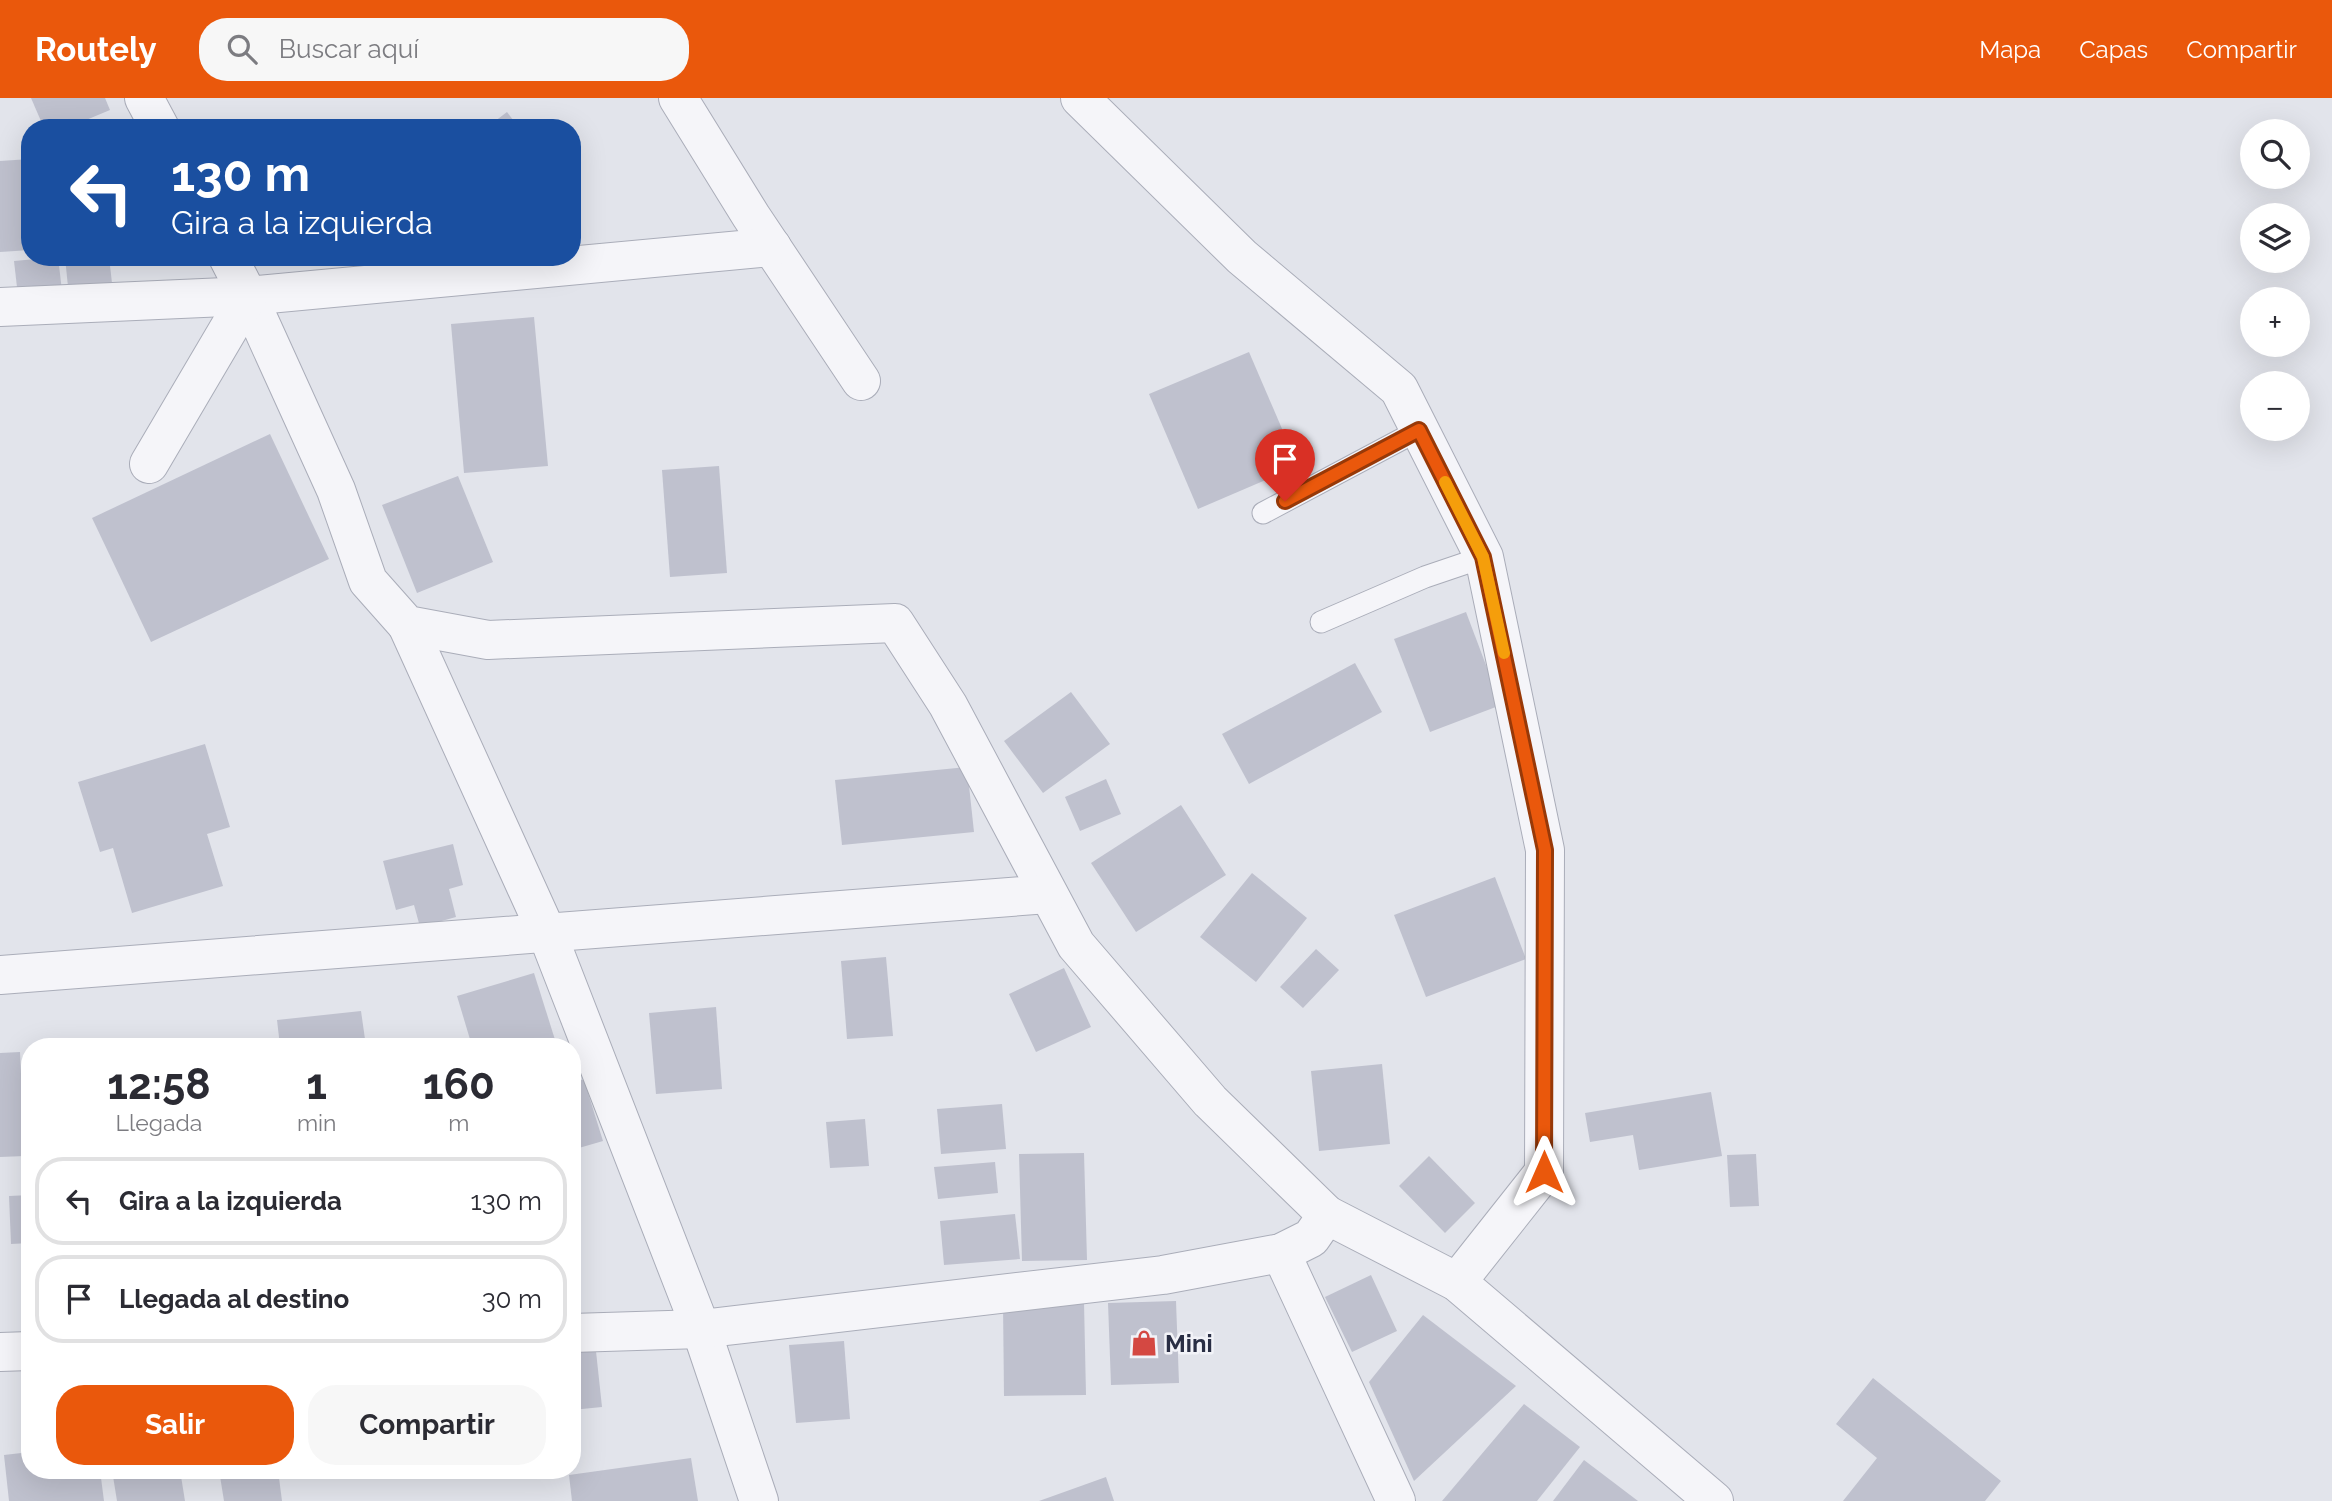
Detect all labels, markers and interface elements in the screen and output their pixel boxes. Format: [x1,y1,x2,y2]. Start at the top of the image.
search box [199,18,689,81]
text: Routely [35,30,157,69]
icon: search [223,30,261,68]
text: Buscar aquí [279,34,419,64]
text: Mapa [1979,35,2041,64]
text: Capas [2079,35,2148,64]
text: Compartir [2186,35,2297,64]
map controls [2240,119,2310,441]
button: search [2240,119,2310,189]
text: 130 m [171,145,310,202]
icon: left [56,147,147,238]
button: layers [2240,203,2310,273]
text: Gira a la izquierda [171,204,433,241]
button: + [2240,287,2310,357]
button: − [2240,371,2310,441]
pin [1255,429,1315,501]
icon: arrive [1266,440,1304,478]
text: 12:58 [107,1060,211,1109]
text: 1 [306,1060,327,1109]
text: 160 [423,1060,495,1109]
text: Llegada [116,1109,202,1136]
text: min [297,1109,336,1136]
text: m [448,1109,469,1136]
position arrow [1507,1135,1581,1209]
icon: left [60,1182,98,1220]
text: Gira a la izquierda [119,1186,342,1216]
text: 130 m [471,1186,542,1216]
icon: arrive [60,1280,98,1318]
text: Llegada al destino [119,1284,349,1314]
text: 30 m [482,1284,542,1314]
shop icon: Mini [1129,1328,1159,1358]
place label: Mini [1165,1329,1213,1358]
button: Salir [56,1385,294,1465]
button: Compartir [308,1385,546,1465]

